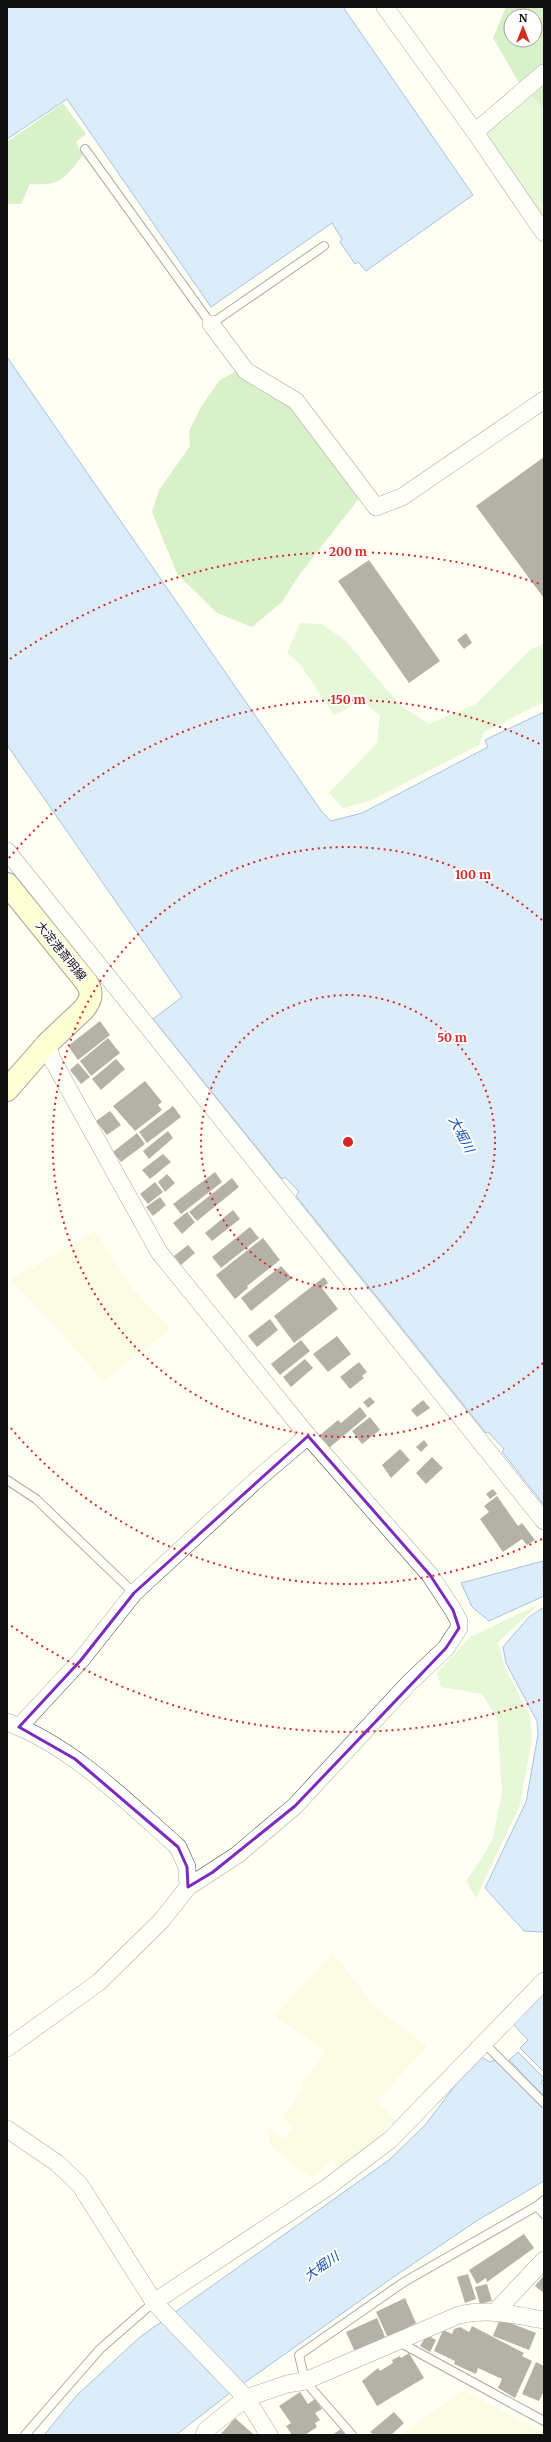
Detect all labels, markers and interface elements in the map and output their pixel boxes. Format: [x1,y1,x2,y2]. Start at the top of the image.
north arrow [503,8,543,48]
text: N [519,11,528,25]
text: 200 m [329,544,367,559]
text: 150 m [331,692,366,707]
text: 100 m [455,867,491,882]
street label: 大淀港斎明線 [33,918,90,983]
text: 50 m [437,1030,467,1045]
water label: 大堀川 [445,1113,479,1157]
centre of rings [341,1135,355,1149]
water label: 大堀川 [300,2247,344,2285]

